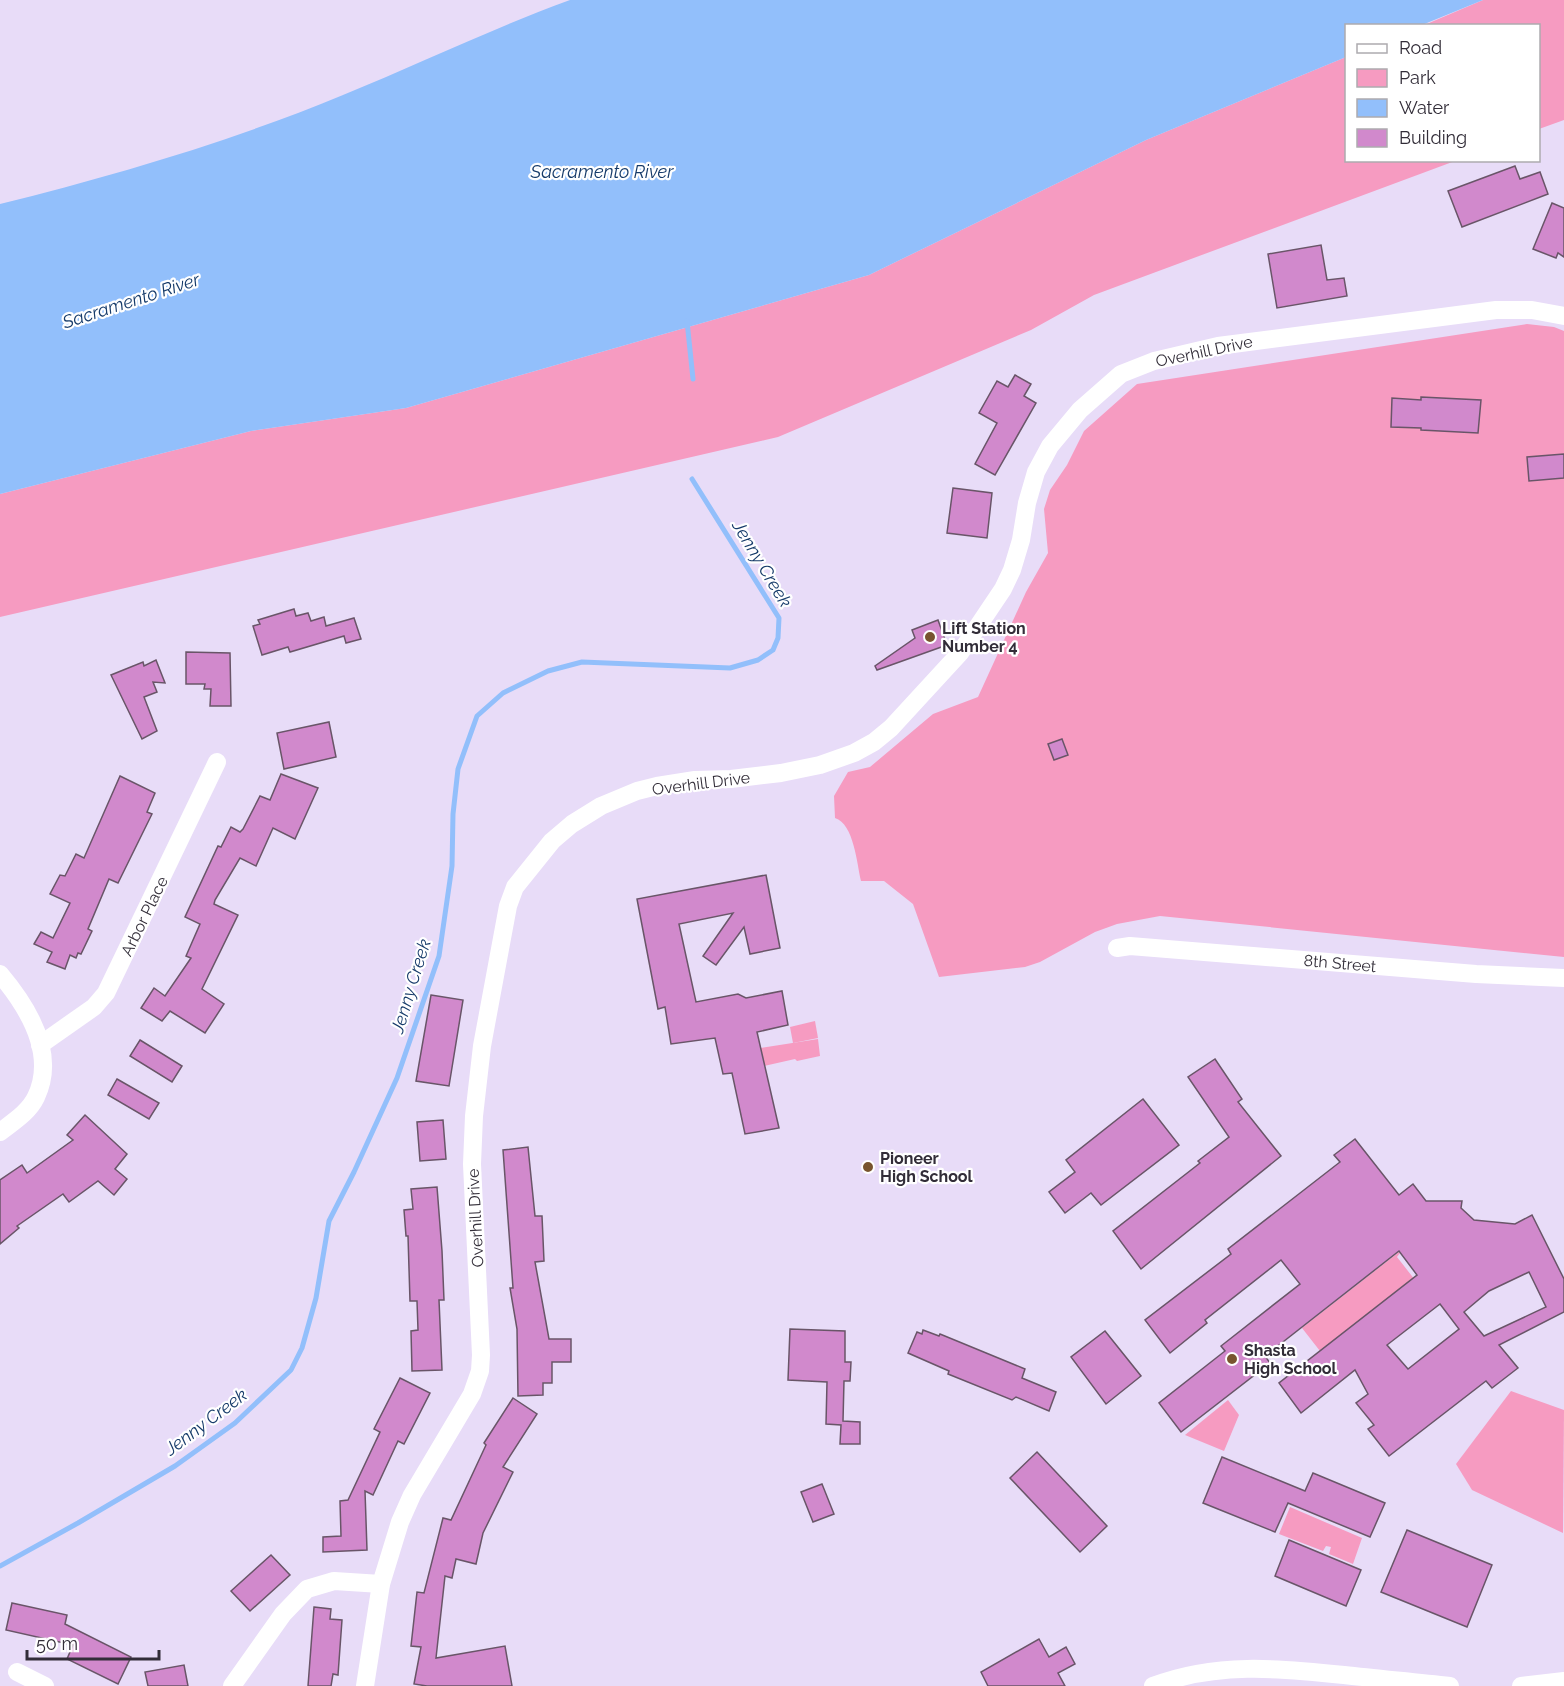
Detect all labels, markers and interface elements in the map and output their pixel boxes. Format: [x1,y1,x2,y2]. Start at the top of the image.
legend [1345,24,1540,162]
text: Road [1399,37,1442,58]
text: Park [1399,67,1436,88]
text: Water [1399,97,1450,118]
text: Building [1399,127,1467,148]
water label: Sacramento River [530,161,674,182]
water label: Sacramento River [59,268,203,333]
street label: Overhill Drive [1154,332,1254,371]
water label: Jenny Creek [728,516,797,611]
place label: Lift Station Number 4 [942,619,1026,656]
marker: Lift Station Number 4 [923,630,937,644]
street label: Overhill Drive [651,768,751,799]
street label: Arbor Place [117,873,172,959]
water label: Jenny Creek [386,936,435,1036]
street label: 8th Street [1303,951,1378,976]
place label: Pioneer High School [880,1149,974,1186]
marker: Pioneer High School [861,1160,875,1174]
street label: Overhill Drive [463,1168,488,1268]
place label: Shasta High School [1244,1341,1338,1378]
marker: Shasta High School [1225,1352,1239,1366]
water label: Jenny Creek [160,1384,251,1460]
scale bar [27,1623,159,1661]
text: 50 m [36,1633,78,1654]

